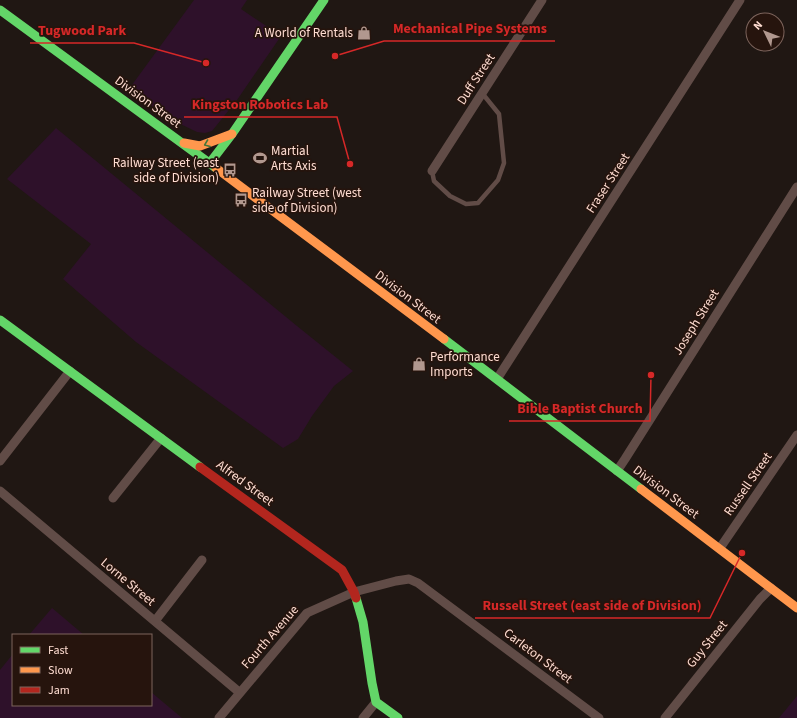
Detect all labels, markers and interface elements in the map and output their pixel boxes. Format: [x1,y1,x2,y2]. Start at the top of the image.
north arrow [745,12,785,52]
callout: Mechanical Pipe Systems [384,15,555,41]
callout: Tugwood Park [30,17,134,43]
text: N [750,18,766,33]
text: Mechanical Pipe Systems [393,19,547,39]
text: Tugwood Park [38,21,126,41]
place label: A World of Rentals [255,24,354,42]
shop icon: A World of Rentals [356,25,372,41]
street label: Duff Street [453,49,500,108]
street label: Division Street [111,72,186,133]
callout: Kingston Robotics Lab [184,91,337,117]
text: Kingston Robotics Lab [192,95,328,115]
one-way arrow [203,139,210,147]
place label: Martial Arts Axis [271,142,317,175]
street label: Fraser Street [582,149,635,217]
sports icon: Martial Arts Axis [252,150,268,166]
place label: Railway Street (east side of Division) [113,154,220,187]
bus stop icon: Railway Street (east side of Division) [222,162,238,178]
place label: Railway Street (west side of Division) [252,184,362,217]
bus stop icon: Railway Street (west side of Division) [233,192,249,208]
street label: Division Street [371,266,445,328]
street label: Joseph Street [669,285,724,358]
place label: Performance Imports [430,348,500,381]
shop icon: Performance Imports [411,356,427,372]
callout: Bible Baptist Church [509,395,650,421]
text: Bible Baptist Church [517,399,643,419]
street label: Russell Street [720,448,777,519]
street label: Alfred Street [212,456,278,510]
street label: Division Street [629,461,703,523]
street label: Lorne Street [97,554,160,611]
callout: Russell Street (east side of Division) [475,592,710,618]
text: Russell Street (east side of Division) [482,596,702,616]
street label: Fourth Avenue [237,601,303,673]
street label: Guy Street [682,616,732,672]
street label: Carleton Street [500,624,577,688]
legend [12,634,152,706]
text: Fast [48,642,68,659]
text: Slow [48,662,73,679]
text: Jam [48,682,70,699]

